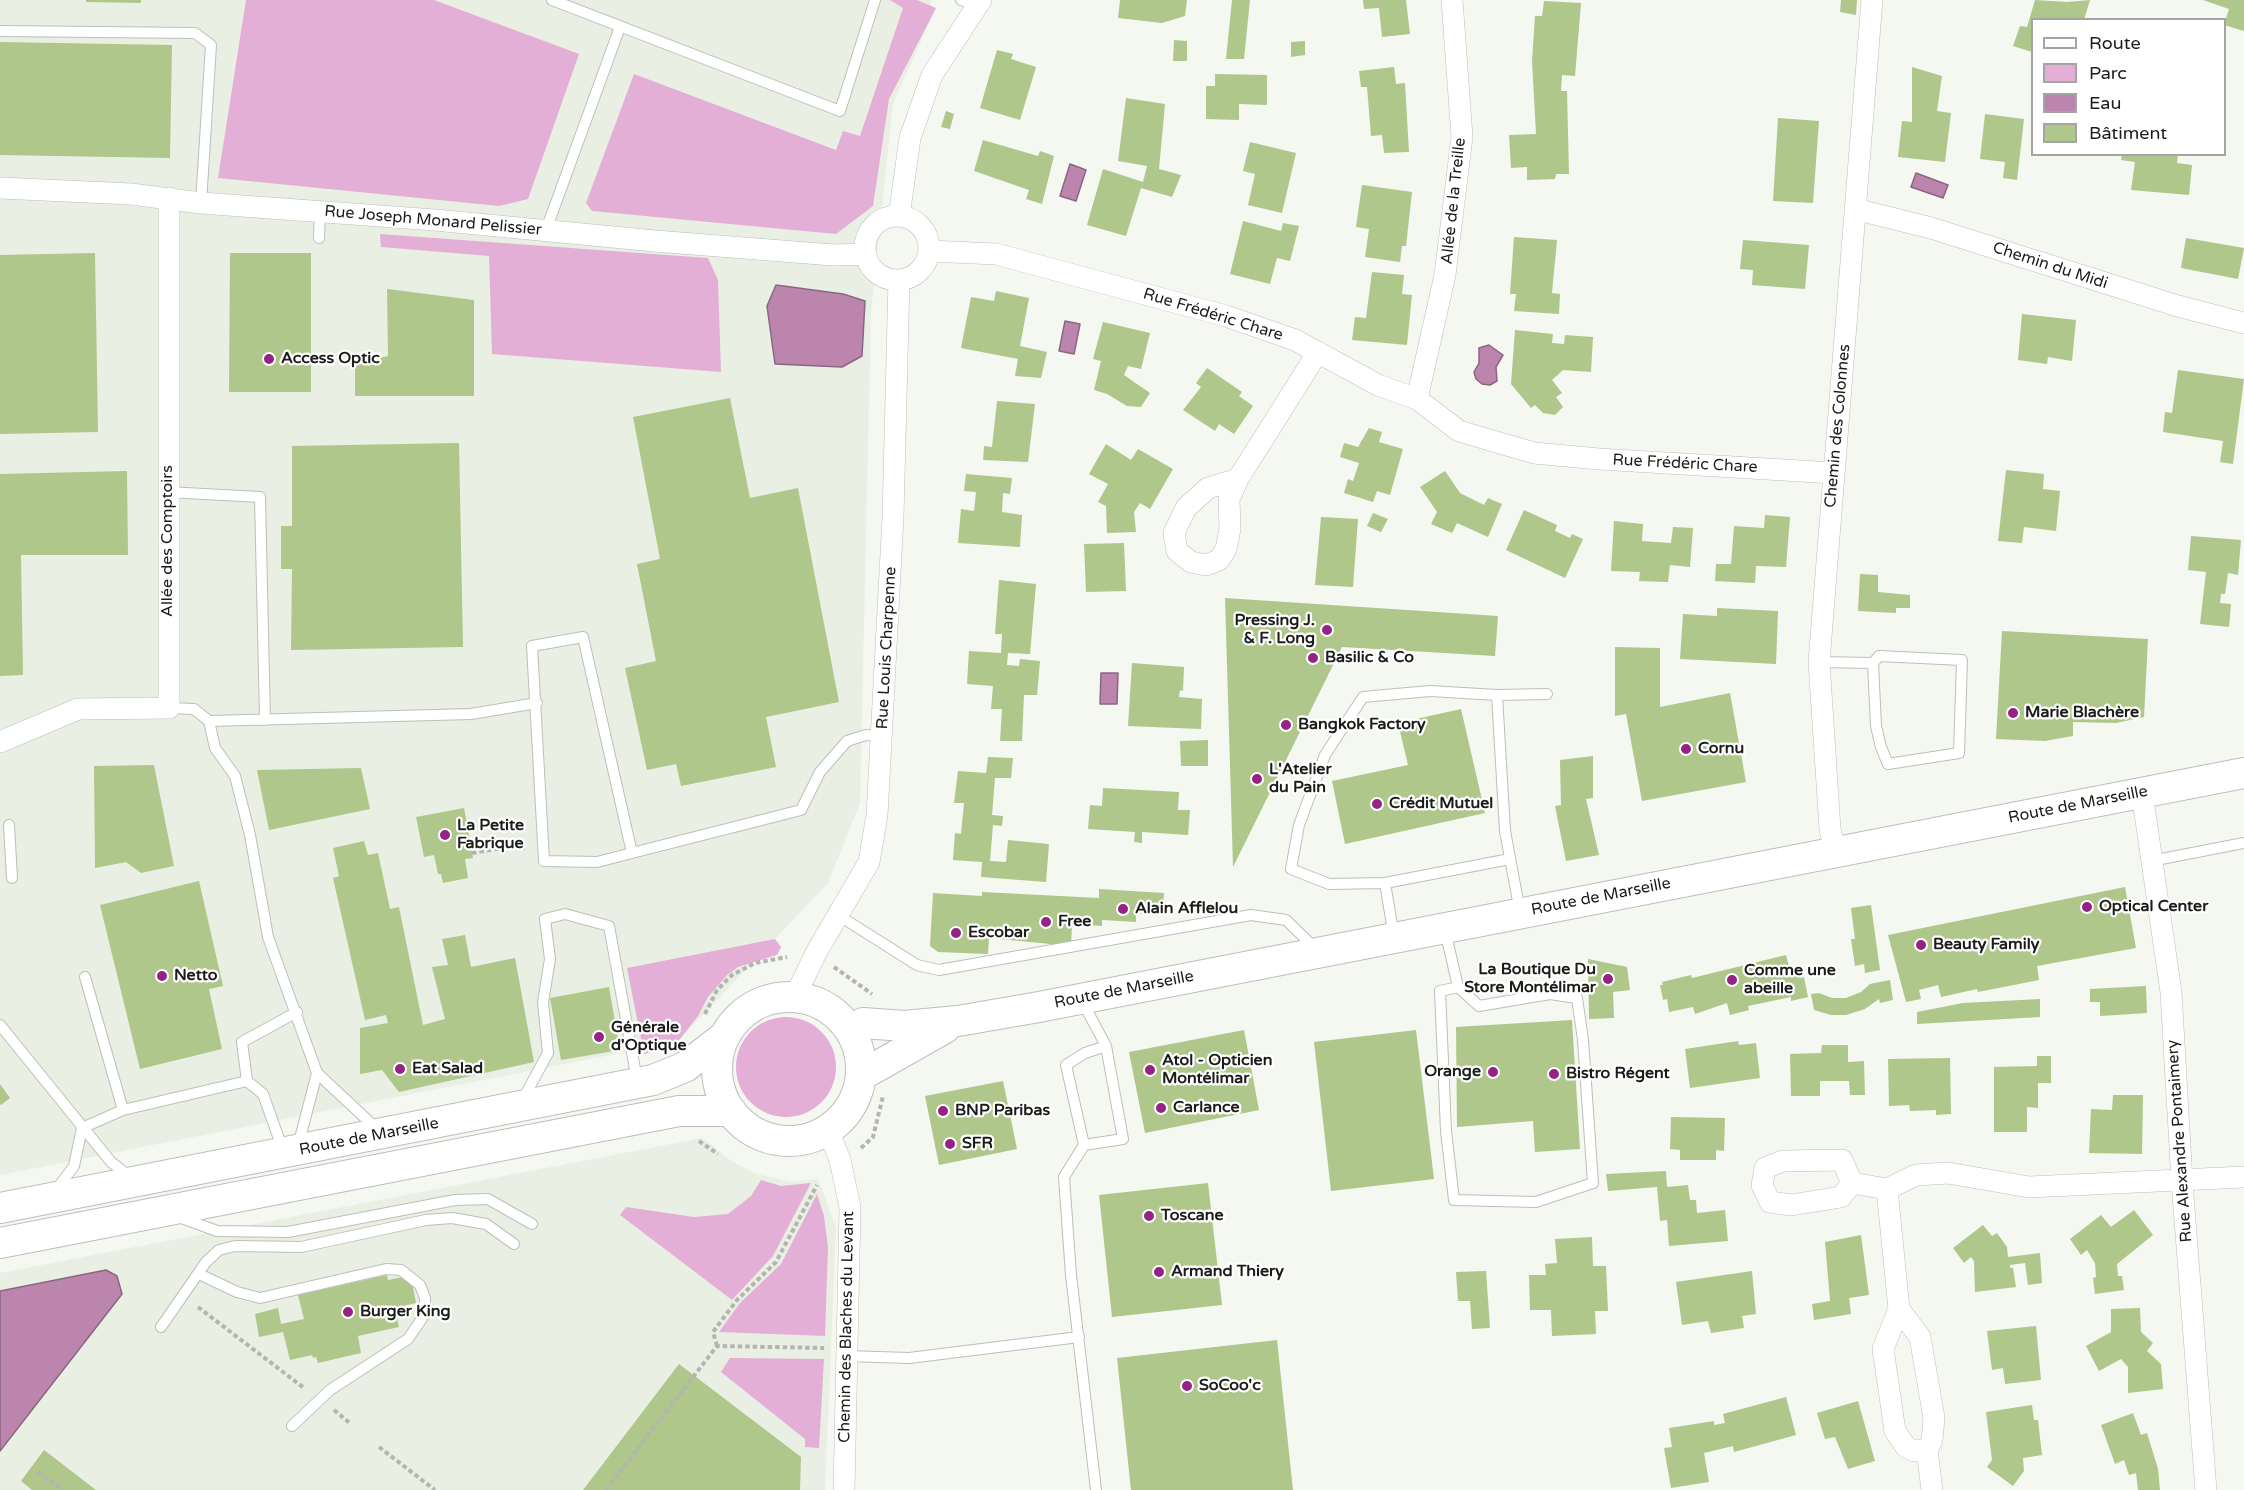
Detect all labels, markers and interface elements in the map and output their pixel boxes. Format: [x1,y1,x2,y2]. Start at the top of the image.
legend [2031,18,2226,156]
text: Route [2089,32,2141,54]
text: Parc [2089,62,2127,84]
text: Eau [2089,92,2121,114]
text: Bâtiment [2089,122,2167,144]
street label: Allée de la Treille [1438,137,1470,265]
street label: Rue Joseph Monard Pelissier [323,202,543,240]
street label: Chemin du Midi [1990,238,2110,294]
street label: Rue Frédéric Chare [1141,285,1285,345]
street label: Chemin des Colonnes [1821,343,1855,509]
place label: Access Optic [281,349,380,369]
marker: Access Optic [262,352,276,366]
street label: Rue Frédéric Chare [1612,451,1758,477]
street label: Allée des Comptoirs [158,465,178,617]
street label: Rue Louis Charpenne [873,566,901,730]
place label: Pressing J. & F. Long [1234,611,1315,649]
marker: Pressing J. & F. Long [1320,623,1334,637]
place label: Basilic & Co [1325,648,1414,668]
marker: Basilic & Co [1306,651,1320,665]
place label: Marie Blachère [2025,703,2139,723]
marker: Marie Blachère [2006,706,2020,720]
place label: Bangkok Factory [1298,715,1426,735]
marker: Bangkok Factory [1279,718,1293,732]
place label: Cornu [1698,739,1744,759]
marker: Cornu [1679,742,1693,756]
place label: L'Atelier du Pain [1269,760,1332,798]
marker: L'Atelier du Pain [1250,772,1264,786]
street label: Route de Marseille [2007,782,2149,828]
place label: Crédit Mutuel [1389,794,1493,814]
marker: Crédit Mutuel [1370,797,1384,811]
place label: La Petite Fabrique [457,816,524,854]
marker: La Petite Fabrique [438,828,452,842]
street label: Route de Marseille [1530,874,1672,920]
place label: Optical Center [2099,897,2208,917]
place label: Alain Afflelou [1135,899,1238,919]
marker: Optical Center [2080,900,2094,914]
marker: Alain Afflelou [1116,902,1130,916]
place label: Free [1058,912,1091,932]
marker: Free [1039,915,1053,929]
place label: Escobar [968,923,1029,943]
marker: Escobar [949,926,963,940]
place label: Beauty Family [1933,935,2039,955]
marker: Beauty Family [1914,938,1928,952]
place label: La Boutique Du Store Montélimar [1464,960,1596,998]
place label: Comme une abeille [1744,961,1836,999]
place label: Netto [174,966,218,986]
street label: Route de Marseille [1053,967,1195,1013]
marker: Netto [155,969,169,983]
marker: La Boutique Du Store Montélimar [1601,972,1615,986]
marker: Comme une abeille [1725,973,1739,987]
place label: Générale d'Optique [611,1018,687,1056]
marker: Générale d'Optique [592,1030,606,1044]
street label: Rue Alexandre Pontaimery [2163,1039,2197,1243]
place label: Atol - Opticien Montélimar [1162,1051,1272,1089]
place label: Eat Salad [412,1059,483,1079]
marker: Eat Salad [393,1062,407,1076]
place label: Orange [1424,1062,1481,1082]
marker: Atol - Opticien Montélimar [1143,1063,1157,1077]
place label: Bistro Régent [1566,1064,1670,1084]
marker: Orange [1486,1065,1500,1079]
marker: Bistro Régent [1547,1067,1561,1081]
place label: Carlance [1173,1098,1239,1118]
place label: BNP Paribas [955,1101,1050,1121]
marker: Carlance [1154,1101,1168,1115]
marker: BNP Paribas [936,1104,950,1118]
street label: Route de Marseille [298,1114,440,1160]
place label: SFR [962,1134,993,1154]
marker: SFR [943,1137,957,1151]
place label: Toscane [1161,1206,1223,1226]
marker: Toscane [1142,1209,1156,1223]
street label: Chemin des Blaches du Levant [835,1211,859,1443]
place label: Armand Thiery [1171,1262,1284,1282]
marker: Armand Thiery [1152,1265,1166,1279]
place label: Burger King [360,1302,451,1322]
marker: Burger King [341,1305,355,1319]
place label: SoCoo'c [1199,1376,1261,1396]
marker: SoCoo'c [1180,1379,1194,1393]

